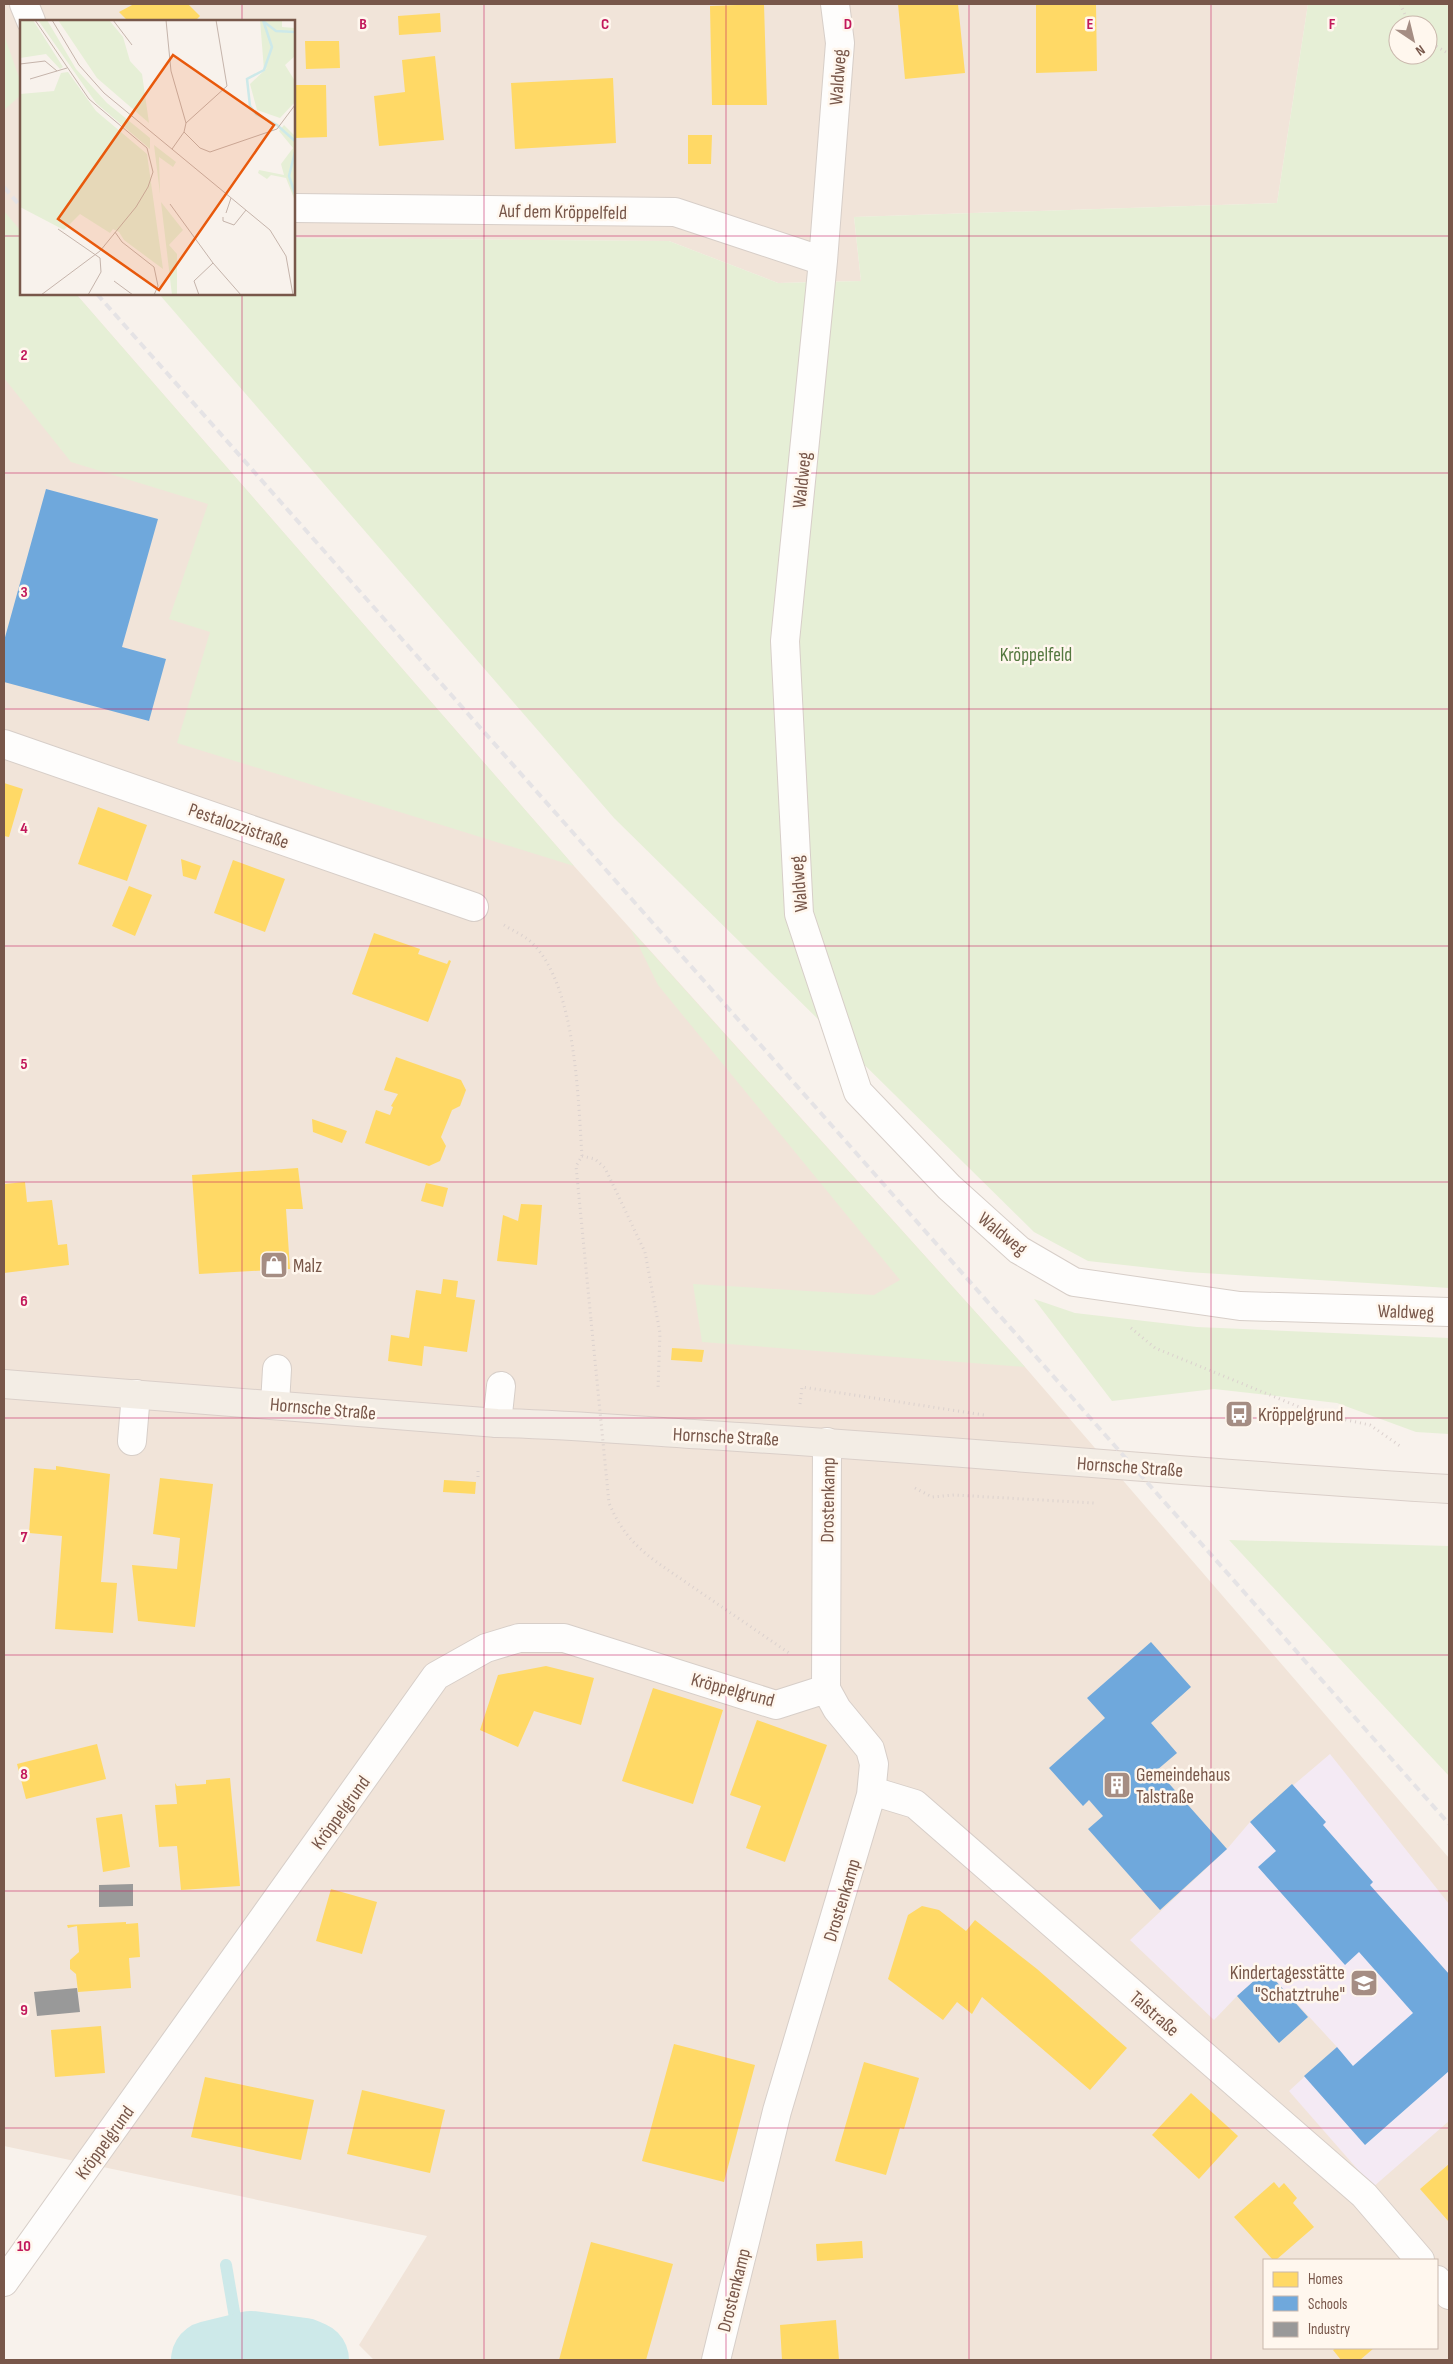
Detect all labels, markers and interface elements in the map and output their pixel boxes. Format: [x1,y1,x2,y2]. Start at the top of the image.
text: B [359,15,367,34]
text: C [601,15,609,34]
text: D [844,15,852,34]
text: E [1087,15,1094,34]
text: F [1329,15,1336,34]
north arrow [1388,15,1438,65]
inset map [20,20,295,295]
text: N [1412,41,1428,59]
street label: Waldweg [825,48,852,106]
street label: Auf dem Kröppelfeld [498,200,627,225]
text: 2 [20,346,28,365]
street label: Waldweg [788,450,817,509]
text: 3 [20,583,28,602]
park label: Kröppelfeld [1000,644,1072,667]
street label: Pestalozzistraße [185,799,292,854]
text: 4 [20,819,28,838]
street label: Waldweg [786,854,813,913]
text: 5 [20,1055,28,1074]
street label: Waldweg [973,1207,1032,1261]
shop icon: Malz [259,1250,289,1280]
place label: Malz [293,1255,322,1278]
text: 6 [20,1292,28,1311]
street label: Waldweg [1377,1300,1435,1325]
street label: Hornsche Straße [269,1393,377,1426]
bus stop icon: Kröppelgrund [1224,1399,1254,1429]
place label: Kröppelgrund [1258,1404,1343,1427]
street label: Hornsche Straße [672,1423,780,1452]
street label: Hornsche Straße [1076,1452,1184,1483]
street label: Drostenkamp [816,1457,841,1543]
text: 7 [21,1528,28,1547]
street label: Kröppelgrund [688,1668,777,1713]
place label: Gemeindehaus Talstraße [1136,1764,1231,1809]
text: 8 [20,1765,28,1784]
building icon: Gemeindehaus Talstraße [1102,1770,1132,1800]
street label: Kröppelgrund [307,1772,376,1854]
street label: Drostenkamp [819,1856,866,1945]
place label: Kindertagesstätte "Schatztruhe" [1230,1962,1345,2007]
school or university icon: Kindertagesstätte "Schatztruhe" [1349,1968,1379,1998]
street label: Talstraße [1125,1986,1183,2042]
text: 9 [20,2001,28,2020]
street label: Kröppelgrund [71,2102,140,2184]
text: 10 [17,2237,31,2256]
street label: Drostenkamp [713,2246,756,2335]
legend [1263,2259,1438,2349]
text: Homes [1308,2270,1343,2289]
text: Schools [1308,2295,1347,2314]
text: Industry [1308,2320,1350,2339]

